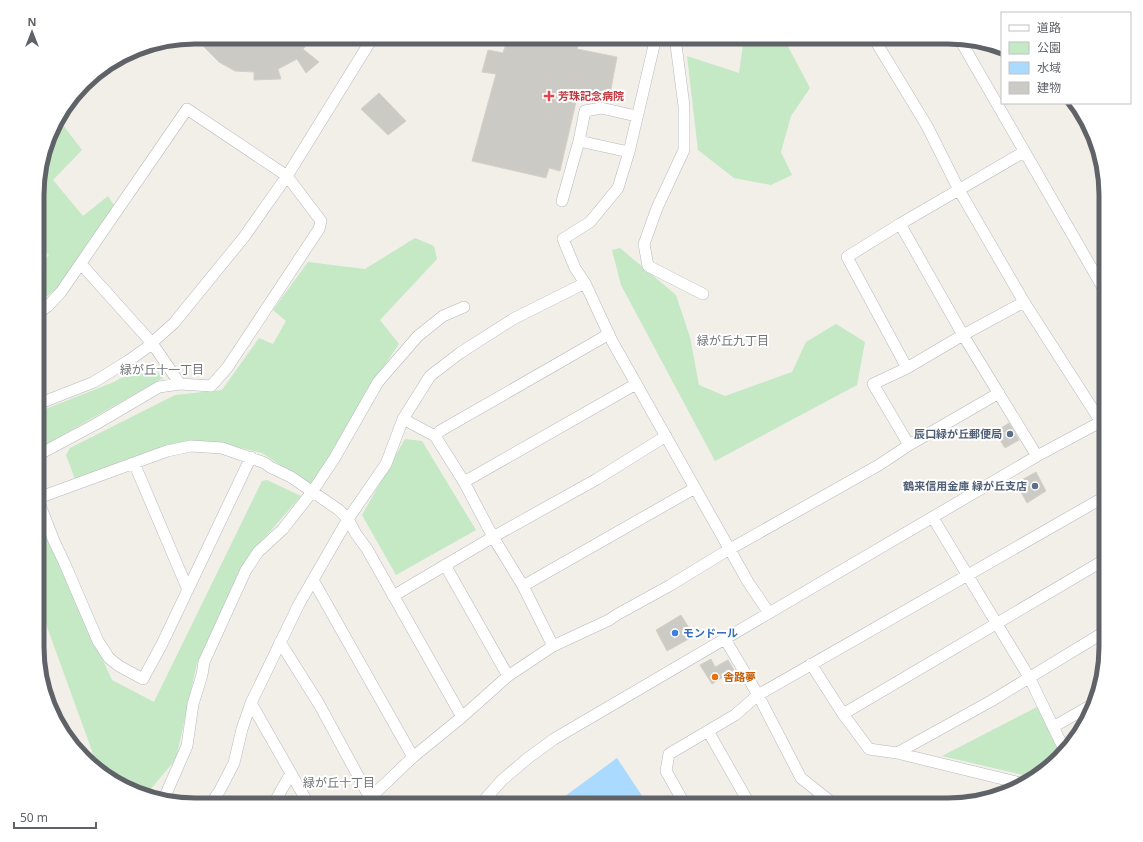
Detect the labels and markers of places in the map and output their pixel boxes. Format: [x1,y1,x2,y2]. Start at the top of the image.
place label: 芳珠記念病院 [558,88,624,103]
marker: 芳珠記念病院 [543,90,555,102]
place label: 辰口緑が丘郵便局 [914,426,1002,441]
marker: 辰口緑が丘郵便局 [1005,429,1015,439]
place label: 鶴来信用金庫 緑が丘支店 [902,478,1027,493]
marker: 鶴来信用金庫 緑が丘支店 [1030,481,1040,491]
place label: モンドール [683,625,738,640]
marker: モンドール [670,628,680,638]
place label: 舎路夢 [723,669,756,684]
marker: 舎路夢 [710,672,720,682]

